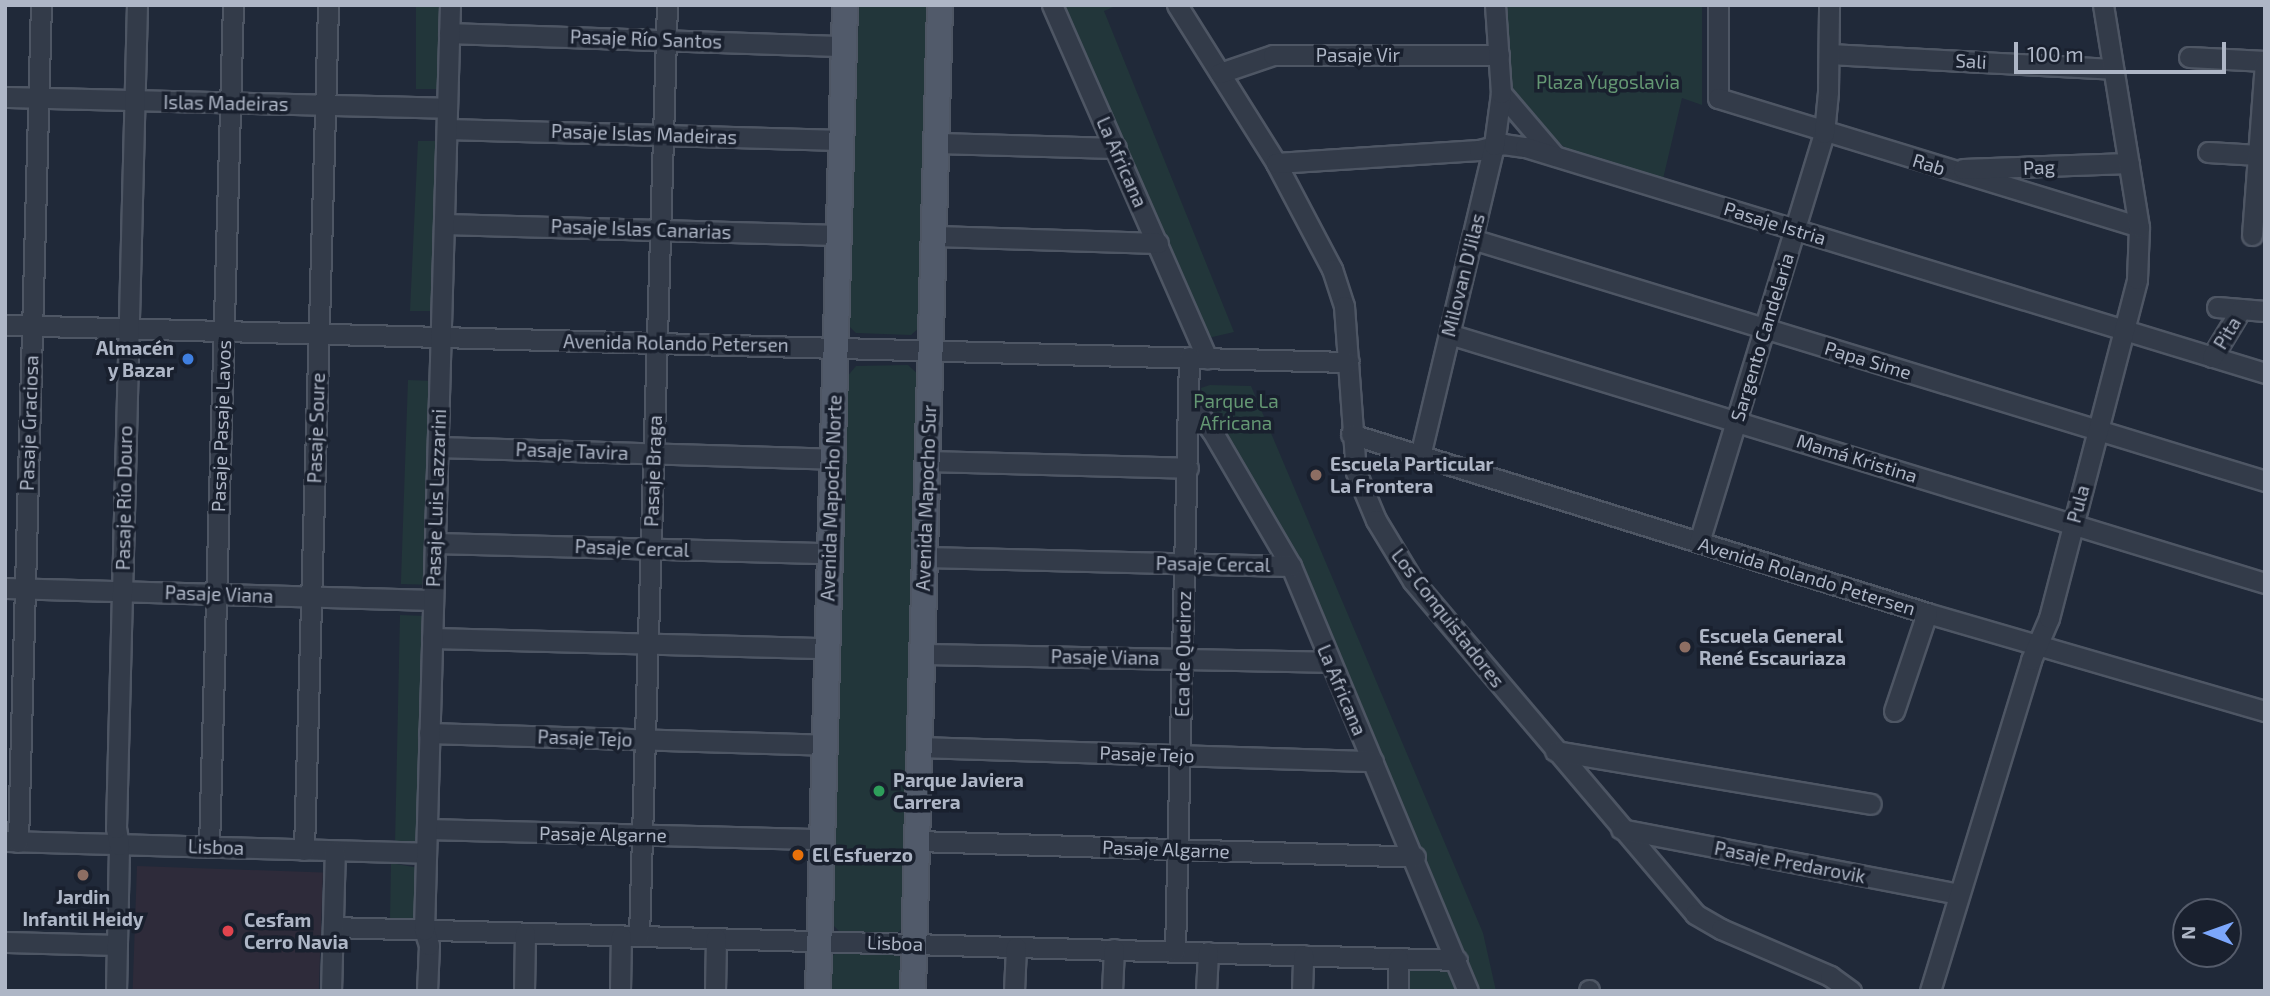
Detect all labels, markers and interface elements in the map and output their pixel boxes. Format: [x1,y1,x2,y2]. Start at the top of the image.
street label: Pasaje Río Santos [570,25,722,53]
scale bar [2018,28,2230,72]
text: 100 m [2027,41,2084,66]
street label: Pasaje Vir [1316,44,1400,66]
street label: Sali [1955,49,1987,73]
park label: Plaza Yugoslavia [1536,71,1680,93]
street label: Islas Madeiras [163,91,289,115]
street label: La Africana [1092,113,1152,211]
street label: Pasaje Islas Madeiras [551,119,737,149]
street label: Rab [1910,148,1948,180]
street label: Pag [2023,155,2055,179]
street label: Pasaje Istria [1721,197,1829,249]
street label: Milovan D'Jilas [1437,211,1489,339]
street label: Pasaje Islas Canarias [550,214,732,244]
street label: Sargento Candelaria [1726,250,1798,424]
street label: Pita [2209,313,2245,353]
street label: Avenida Rolando Petersen [563,330,789,356]
street label: Papa Sime [1822,336,1914,384]
place label: Almacén y Bazar [96,337,174,381]
street label: Pasaje Pasaje Lavos [207,340,235,512]
marker: Almacén y Bazar [180,351,196,367]
street label: Pasaje Graciosa [15,355,43,491]
street label: Pasaje Soure [303,372,329,484]
park label: Parque La Africana [1193,390,1279,434]
street label: Avenida Mapocho Norte [816,394,846,602]
street label: Avenida Mapocho Sur [911,405,941,591]
street label: Pasaje Luis Lazzarini [421,409,451,587]
street label: Pasaje Braga [640,415,666,527]
street label: Pasaje Río Douro [111,425,137,571]
street label: Mamá Kristina [1794,429,1920,487]
street label: Pasaje Tavira [515,438,629,464]
place label: Escuela Particular La Frontera [1330,453,1494,497]
marker: Escuela Particular La Frontera [1308,467,1324,483]
street label: Pula [2062,483,2094,525]
street label: Avenida Rolando Petersen [1696,532,1918,620]
street label: Pasaje Cercal [574,535,690,561]
street label: Los Conquistadores [1387,544,1509,692]
street label: Pasaje Cercal [1156,552,1270,576]
street label: Pasaje Viana [164,581,274,607]
street label: Eca de Queiroz [1171,591,1195,717]
place label: Escuela General René Escauriaza [1699,625,1846,669]
marker: Escuela General René Escauriaza [1677,639,1693,655]
street label: La Africana [1313,641,1371,739]
street label: Pasaje Viana [1050,645,1160,669]
street label: Pasaje Tejo [537,725,633,751]
street label: Pasaje Tejo [1099,741,1195,767]
place label: Parque Javiera Carrera [893,769,1024,813]
marker: Parque Javiera Carrera [871,783,887,799]
street label: Pasaje Algarne [539,821,667,847]
street label: Lisboa [188,835,244,859]
street label: Pasaje Algarne [1102,835,1230,863]
street label: Pasaje Predarovik [1713,836,1867,888]
place label: El Esfuerzo [812,844,913,866]
marker: El Esfuerzo [790,847,806,863]
marker: Jardin Infantil Heidy [75,867,91,883]
place label: Jardin Infantil Heidy [22,886,144,930]
north arrow [2172,898,2242,968]
place label: Cesfam Cerro Navia [244,909,349,953]
marker: Cesfam Cerro Navia [218,921,238,941]
text: N [2176,926,2199,940]
street label: Lisboa [867,931,923,955]

